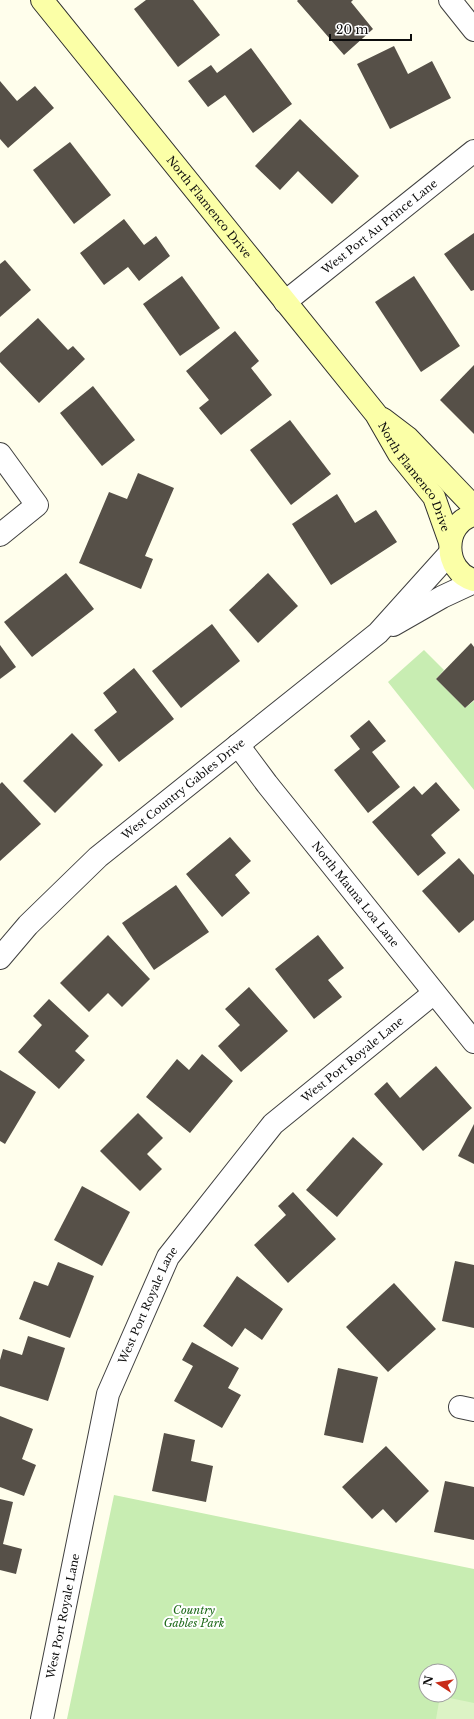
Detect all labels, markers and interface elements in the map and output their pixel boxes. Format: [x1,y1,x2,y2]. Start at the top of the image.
scale bar [330,16,411,42]
text: 20 m [336,22,368,37]
street label: North Flamenco Drive [164,153,254,261]
street label: West Port Au Prince Lane [318,176,440,277]
street label: North Flamenco Drive [375,419,453,533]
street label: West Country Gables Drive [118,735,248,843]
street label: North Mauna Loa Lane [309,839,402,950]
street label: West Port Royale Lane [298,1014,406,1106]
street label: West Port Royale Lane [115,1244,181,1367]
street label: West Port Royale Lane [43,1552,82,1681]
park label: Country Gables Park [164,1603,225,1630]
north arrow [418,1663,458,1703]
text: N [420,1674,436,1687]

